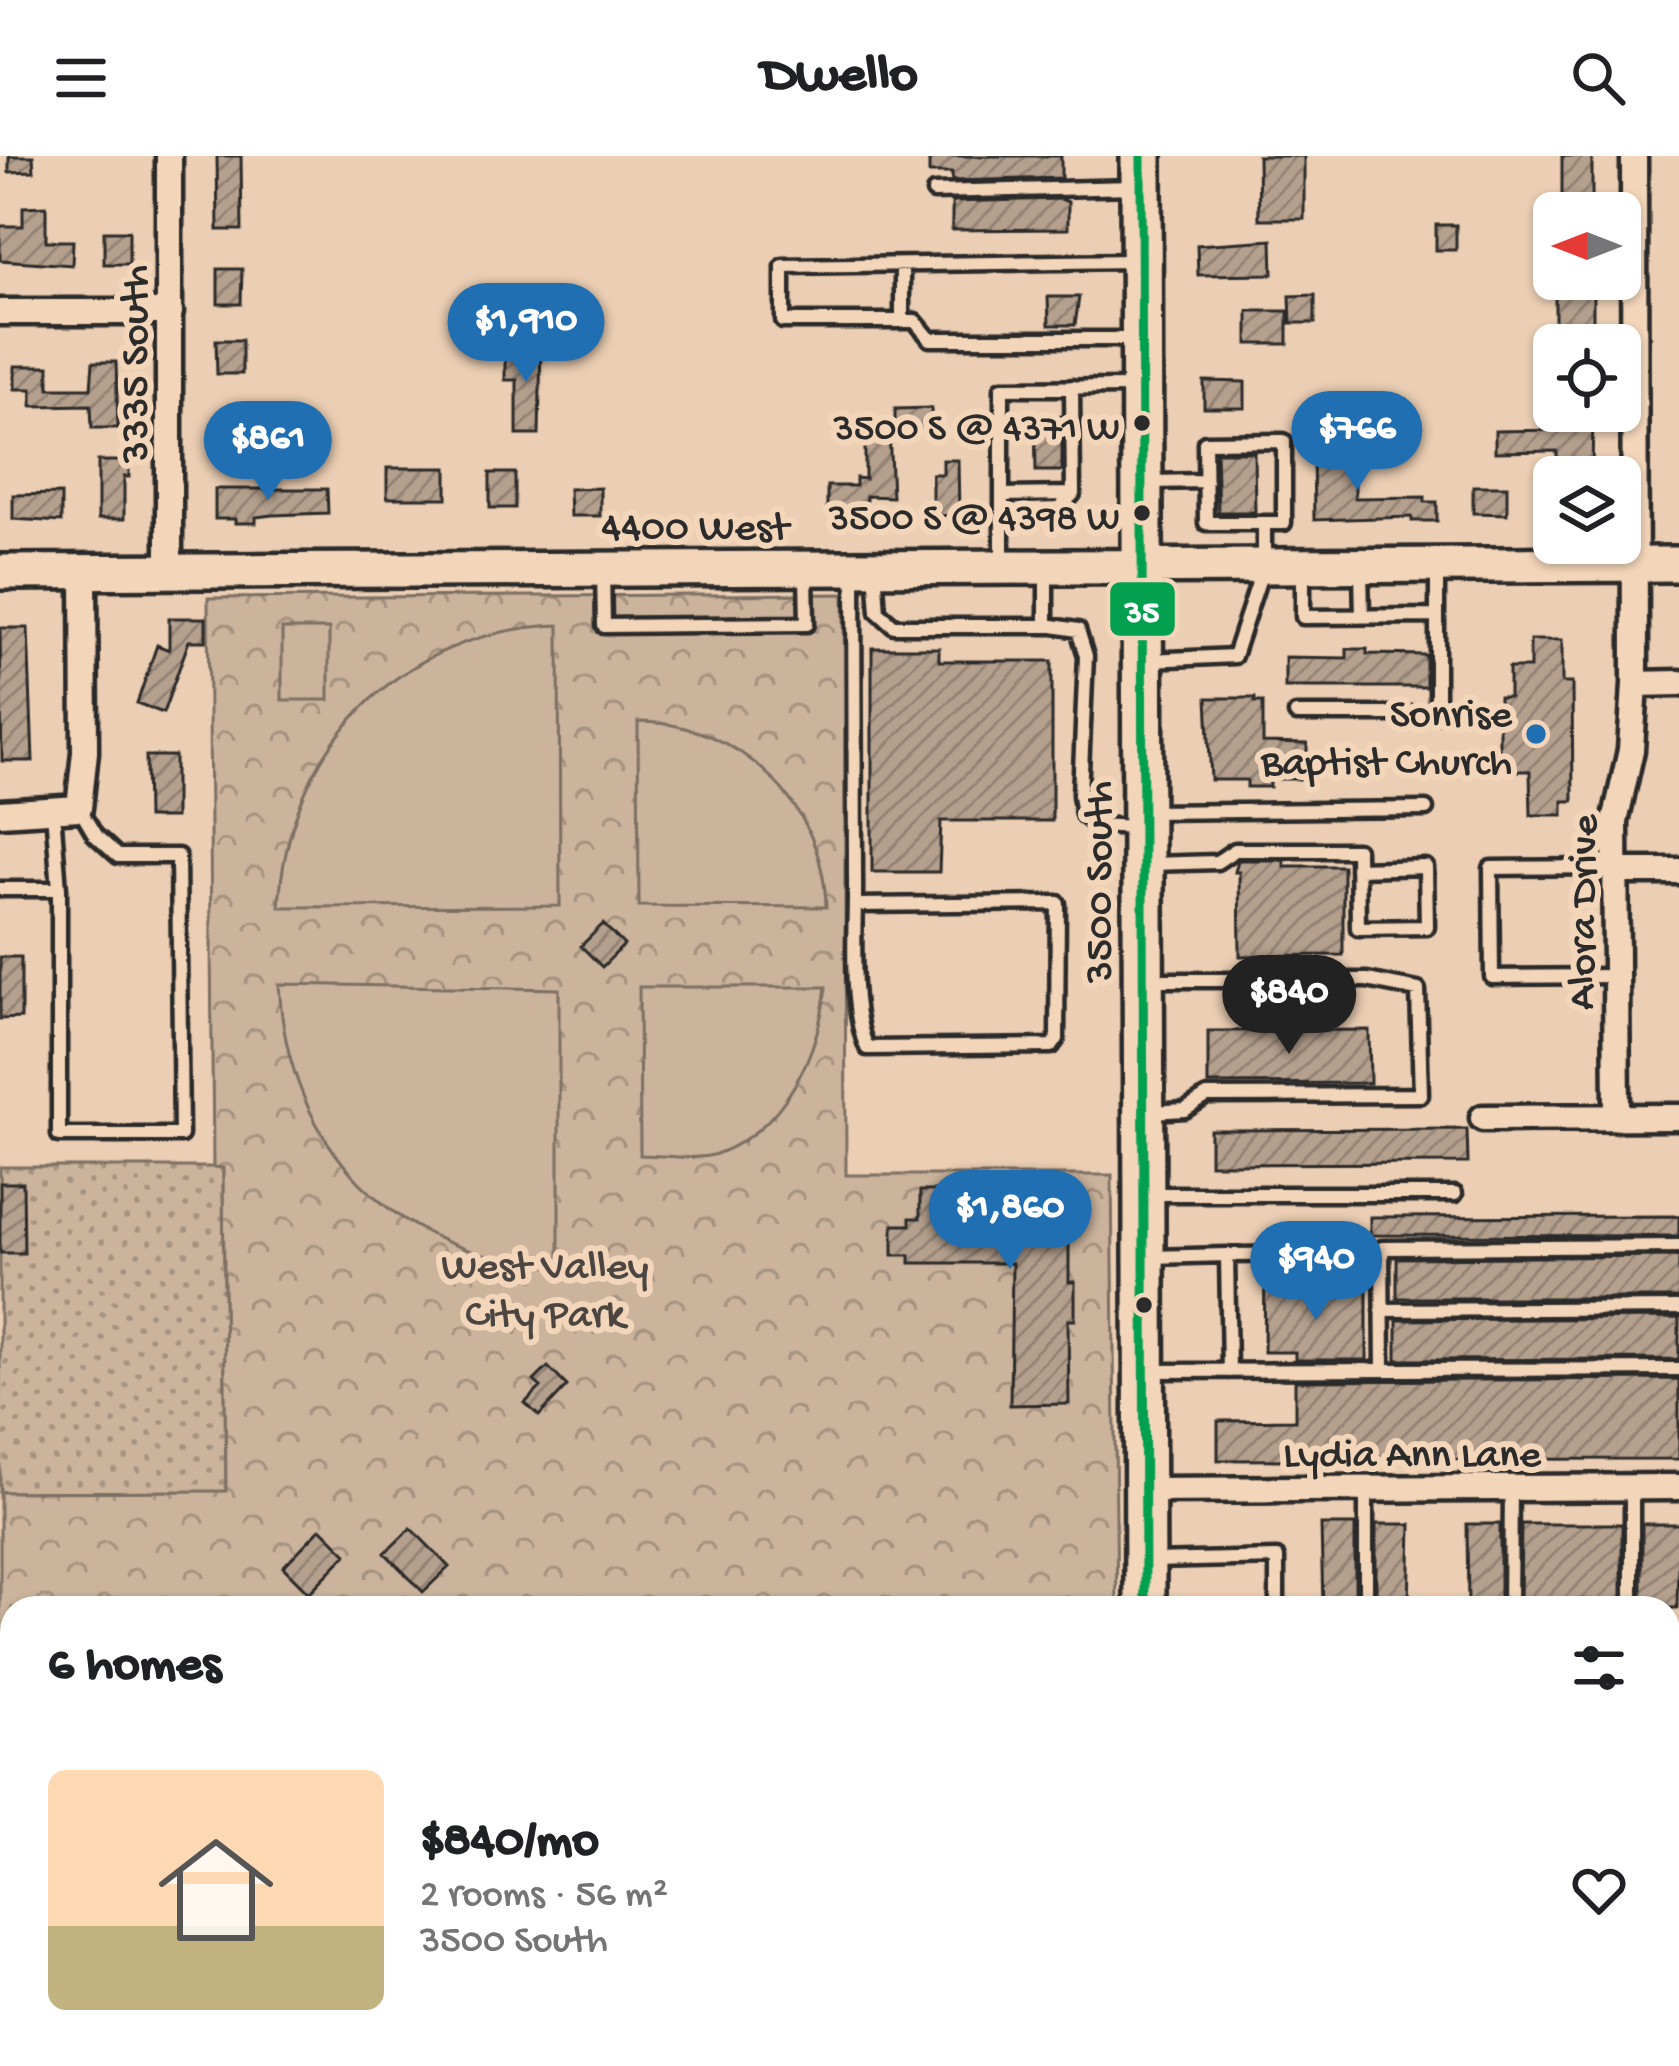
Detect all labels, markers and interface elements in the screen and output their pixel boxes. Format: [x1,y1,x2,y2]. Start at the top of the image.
icon: menu [48,45,114,111]
icon: search [1565,45,1631,111]
text: Dwello [761,46,918,110]
north arrow [1533,192,1641,300]
map controls [1533,192,1641,564]
street label: 3335 South [114,265,163,464]
pin: $1,910 [428,283,624,385]
text: $1,910 [475,299,577,345]
button: locate [1533,324,1641,432]
pin: $766 [1286,391,1428,493]
pin: $861 [197,401,339,503]
text: $766 [1318,407,1396,453]
place label: 3500 S @ 4371 W [833,408,1120,454]
marker: 3500 S @ 4371 W [1131,412,1153,434]
text: $861 [231,417,305,463]
button: layers [1533,456,1641,564]
place label: 3500 S @ 4398 W [828,498,1120,544]
marker: 3500 S @ 4398 W [1131,502,1153,524]
street label: 4400 West [601,506,793,555]
line badge: 35 [1108,580,1177,638]
text: 35 [1124,596,1160,634]
place label: Sonrise Baptist Church [1260,693,1513,790]
marker: Sonrise Baptist Church [1523,721,1549,747]
street label: 3500 South [1078,781,1127,984]
street label: Alora Drive [1560,813,1613,1010]
pin: $840 [1218,955,1360,1057]
text: $840 [1249,971,1329,1017]
pin: $1,860 [912,1170,1108,1272]
text: $1,860 [956,1186,1064,1232]
pin: $940 [1245,1221,1387,1323]
text: $940 [1277,1237,1355,1283]
park label: West Valley City Park [441,1245,649,1342]
unlabelled marker [1133,1294,1155,1316]
street label: Lydia Ann Lane [1283,1433,1542,1482]
icon: filters [1566,1635,1632,1701]
text: 6 homes [48,1638,221,1698]
text: $840/mo [420,1814,599,1874]
icon: home [144,1818,288,1962]
icon: heart [1566,1857,1632,1923]
text: 2 rooms · 56 m² [420,1874,668,1920]
text: 3500 South [420,1920,608,1966]

